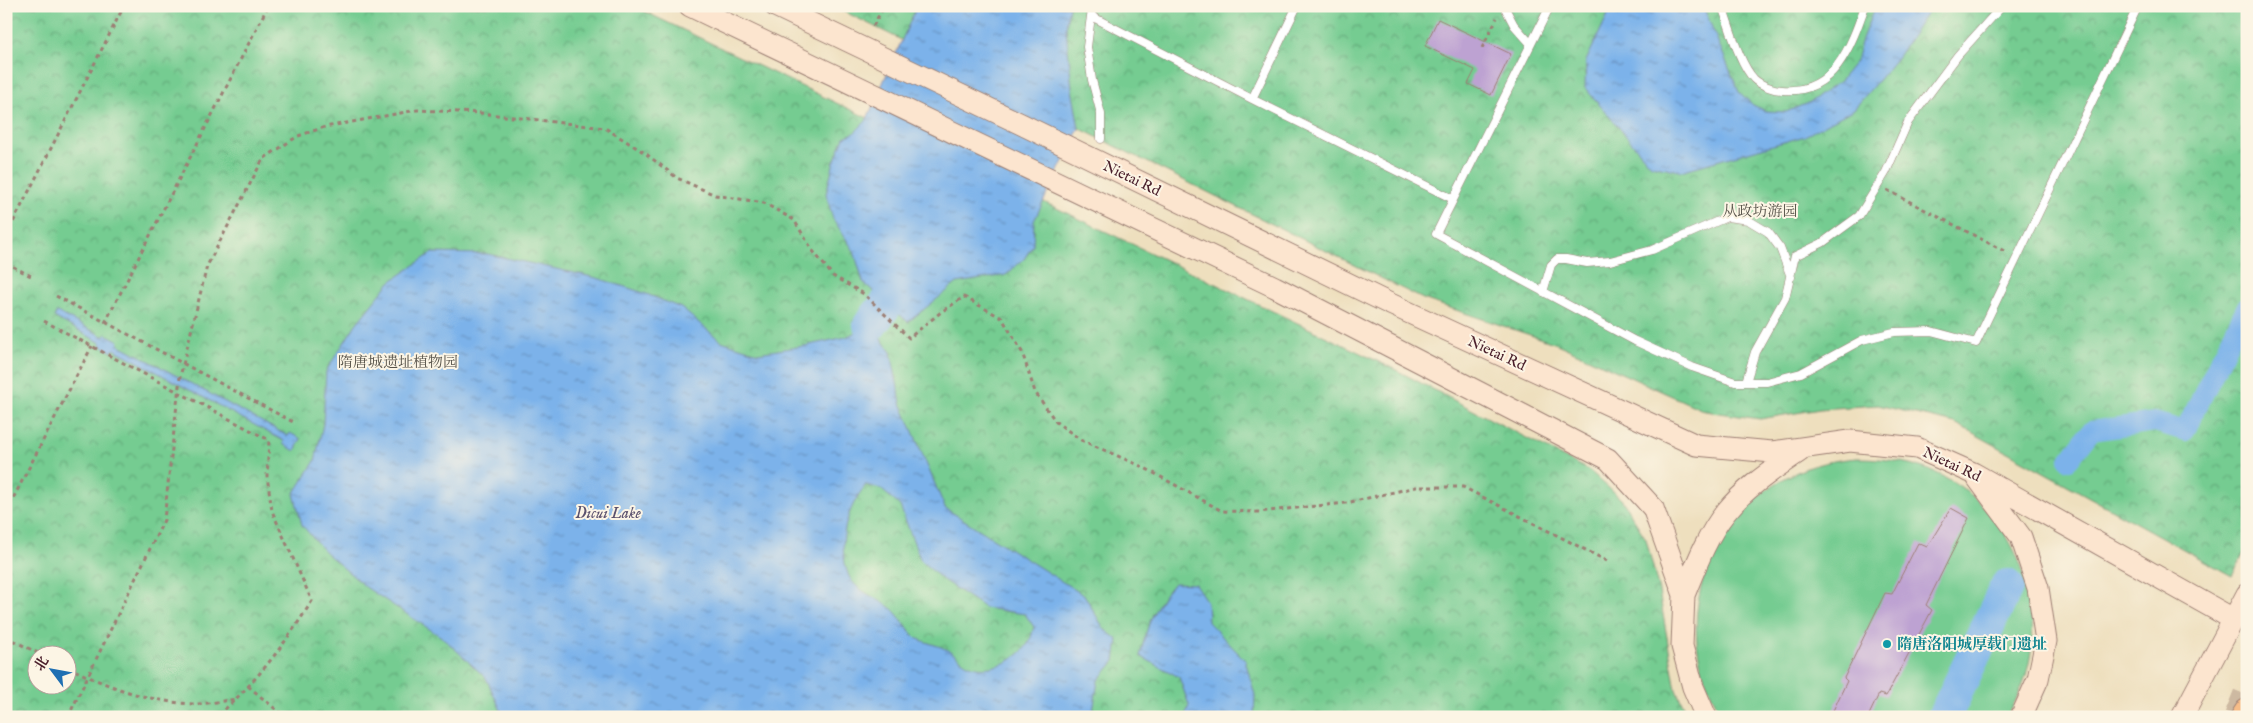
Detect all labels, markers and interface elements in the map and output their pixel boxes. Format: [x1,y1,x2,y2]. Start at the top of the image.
street label: Nietai Rd [1100,156,1165,201]
park label: 从政坊游园 [1722,202,1798,221]
street label: Nietai Rd [1465,332,1530,376]
park label: 隋唐城遗址植物园 [338,353,458,372]
street label: Nietai Rd [1920,443,1985,487]
water label: Dicui Lake [575,504,641,524]
place label: 隋唐洛阳城厚载门遗址 [1897,635,2047,654]
marker: 隋唐洛阳城厚载门遗址 [1881,638,1893,650]
north arrow [28,646,78,696]
text: 北 [30,653,53,674]

